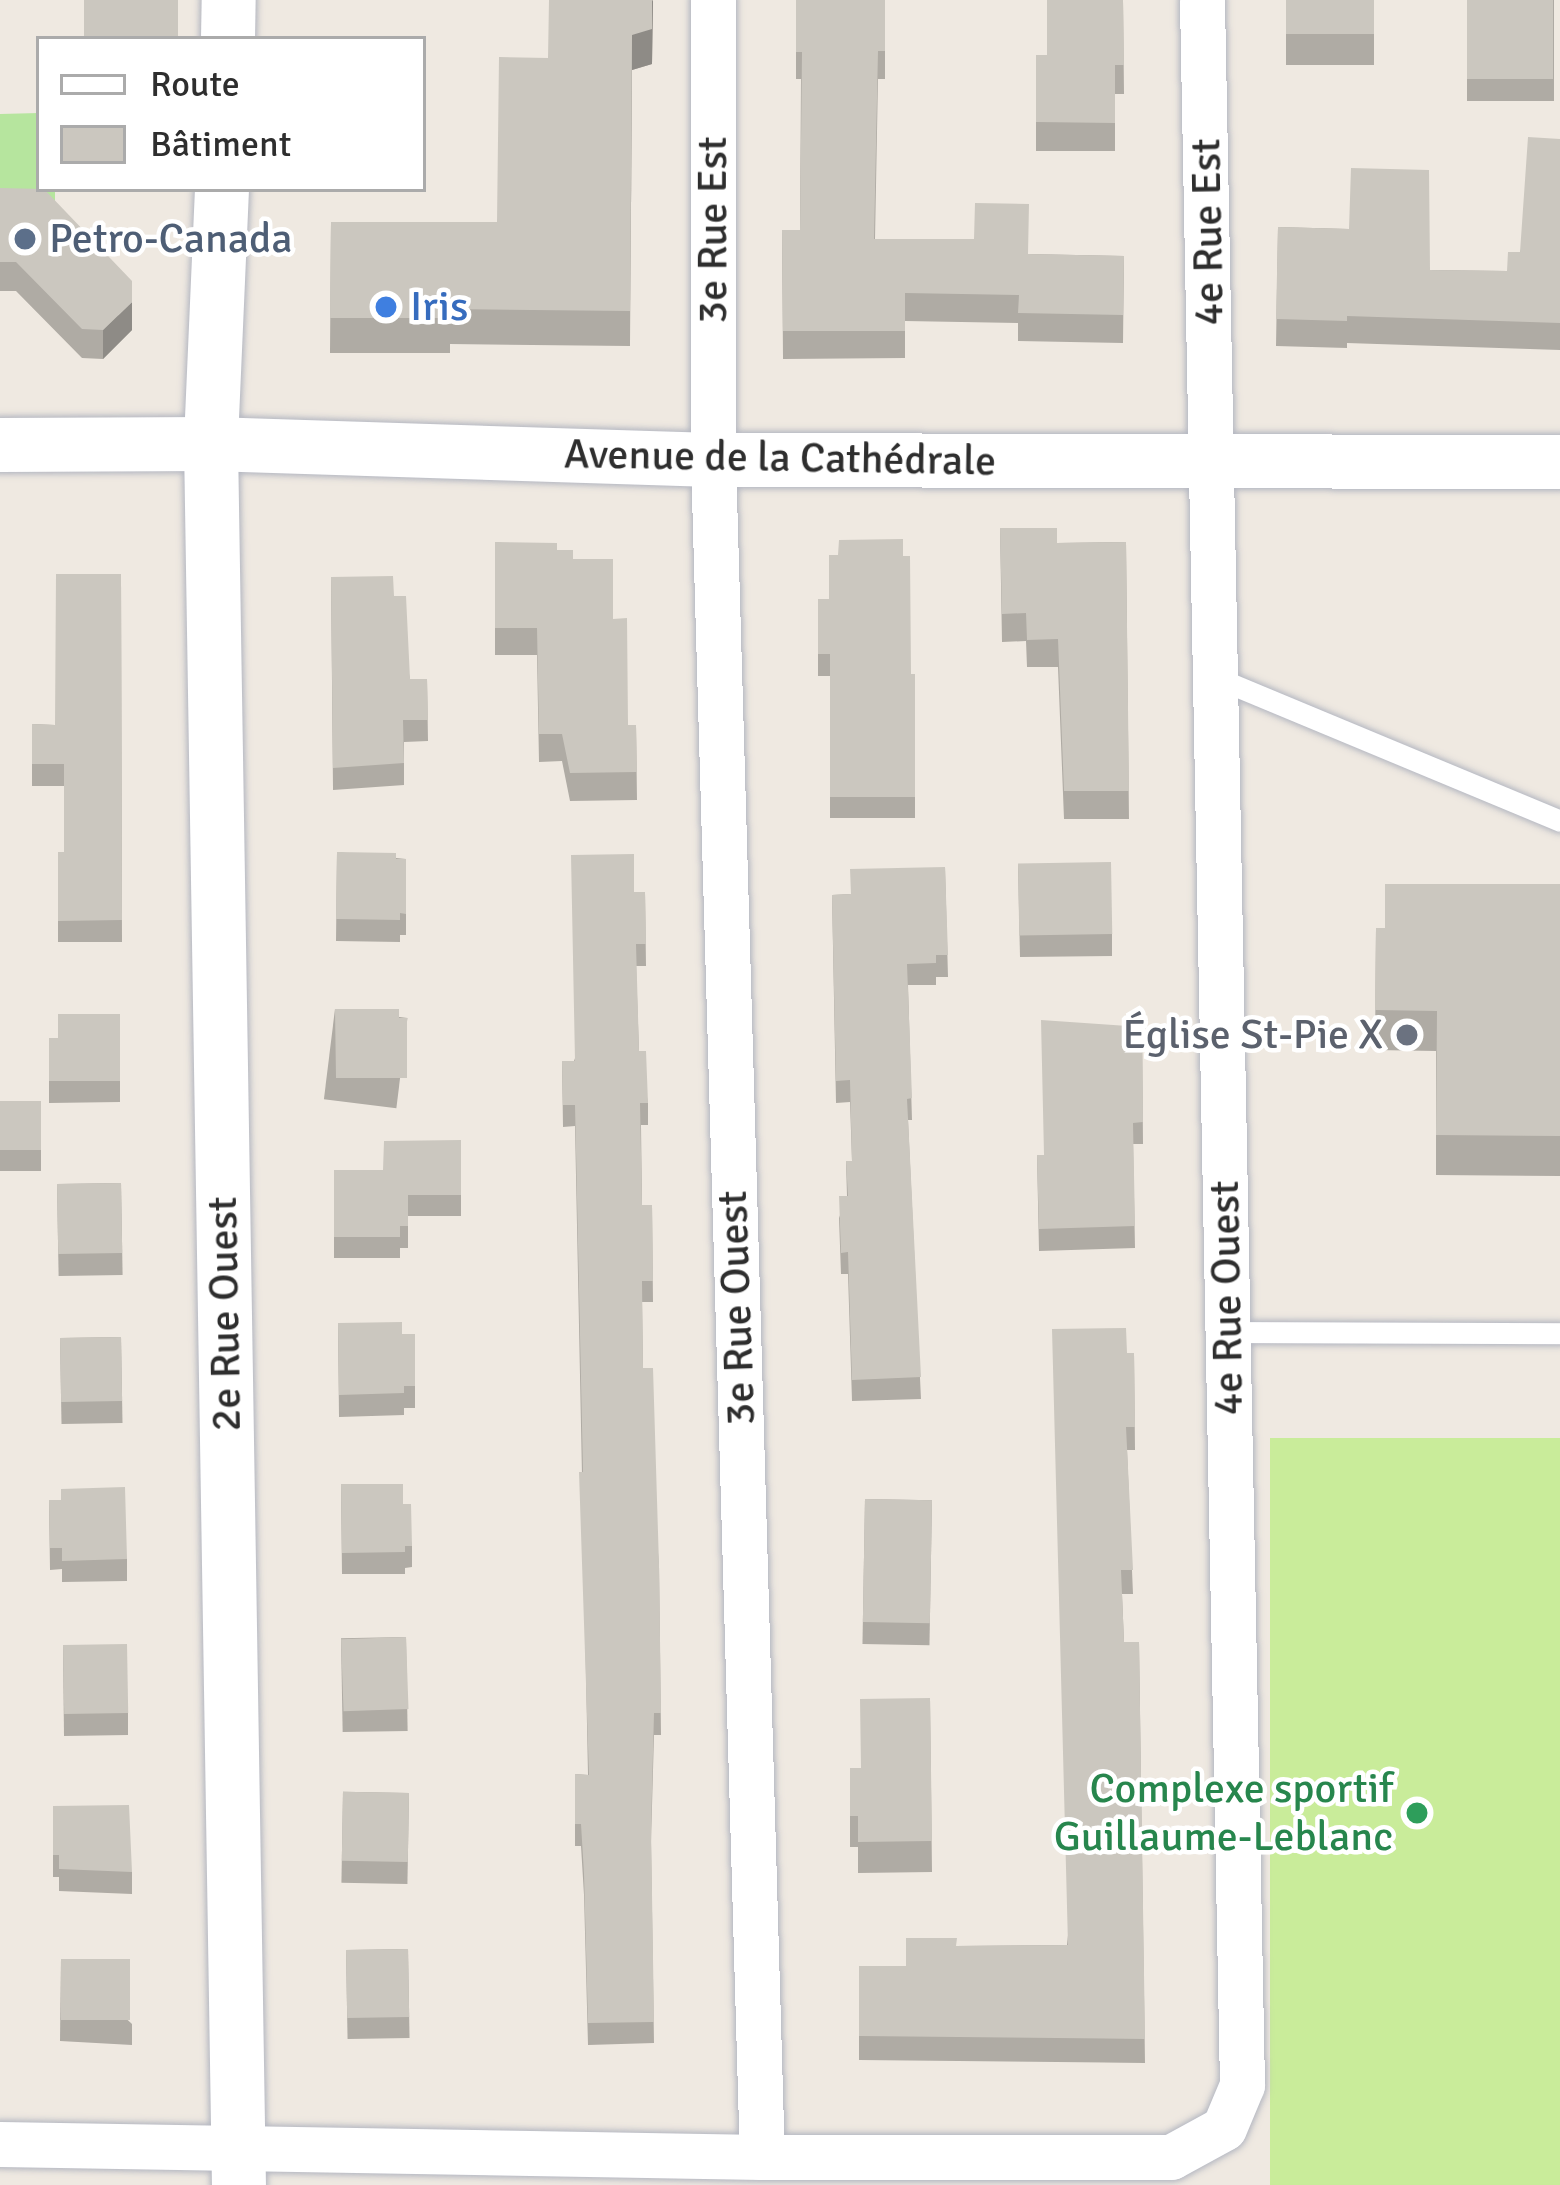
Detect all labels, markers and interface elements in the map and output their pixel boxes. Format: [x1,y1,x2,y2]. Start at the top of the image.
legend [36,36,426,192]
text: Route [150,62,240,107]
text: Bâtiment [150,122,291,167]
street label: 3e Rue Est [688,136,738,324]
street label: 4e Rue Est [1181,138,1235,326]
place label: Petro-Canada [49,214,293,264]
marker: Petro-Canada [12,226,38,252]
place label: Iris [410,282,468,332]
marker: Iris [373,294,399,320]
street label: Avenue de la Cathédrale [563,429,997,487]
place label: Église St-Pie X [1123,1010,1383,1060]
marker: Église St-Pie X [1394,1022,1420,1048]
street label: 4e Rue Ouest [1200,1180,1254,1416]
street label: 3e Rue Ouest [708,1190,766,1426]
street label: 2e Rue Ouest [198,1196,252,1432]
place label: Complexe sportif Guillaume-Leblanc [1054,1764,1393,1862]
marker: Complexe sportif Guillaume-Leblanc [1404,1800,1430,1826]

